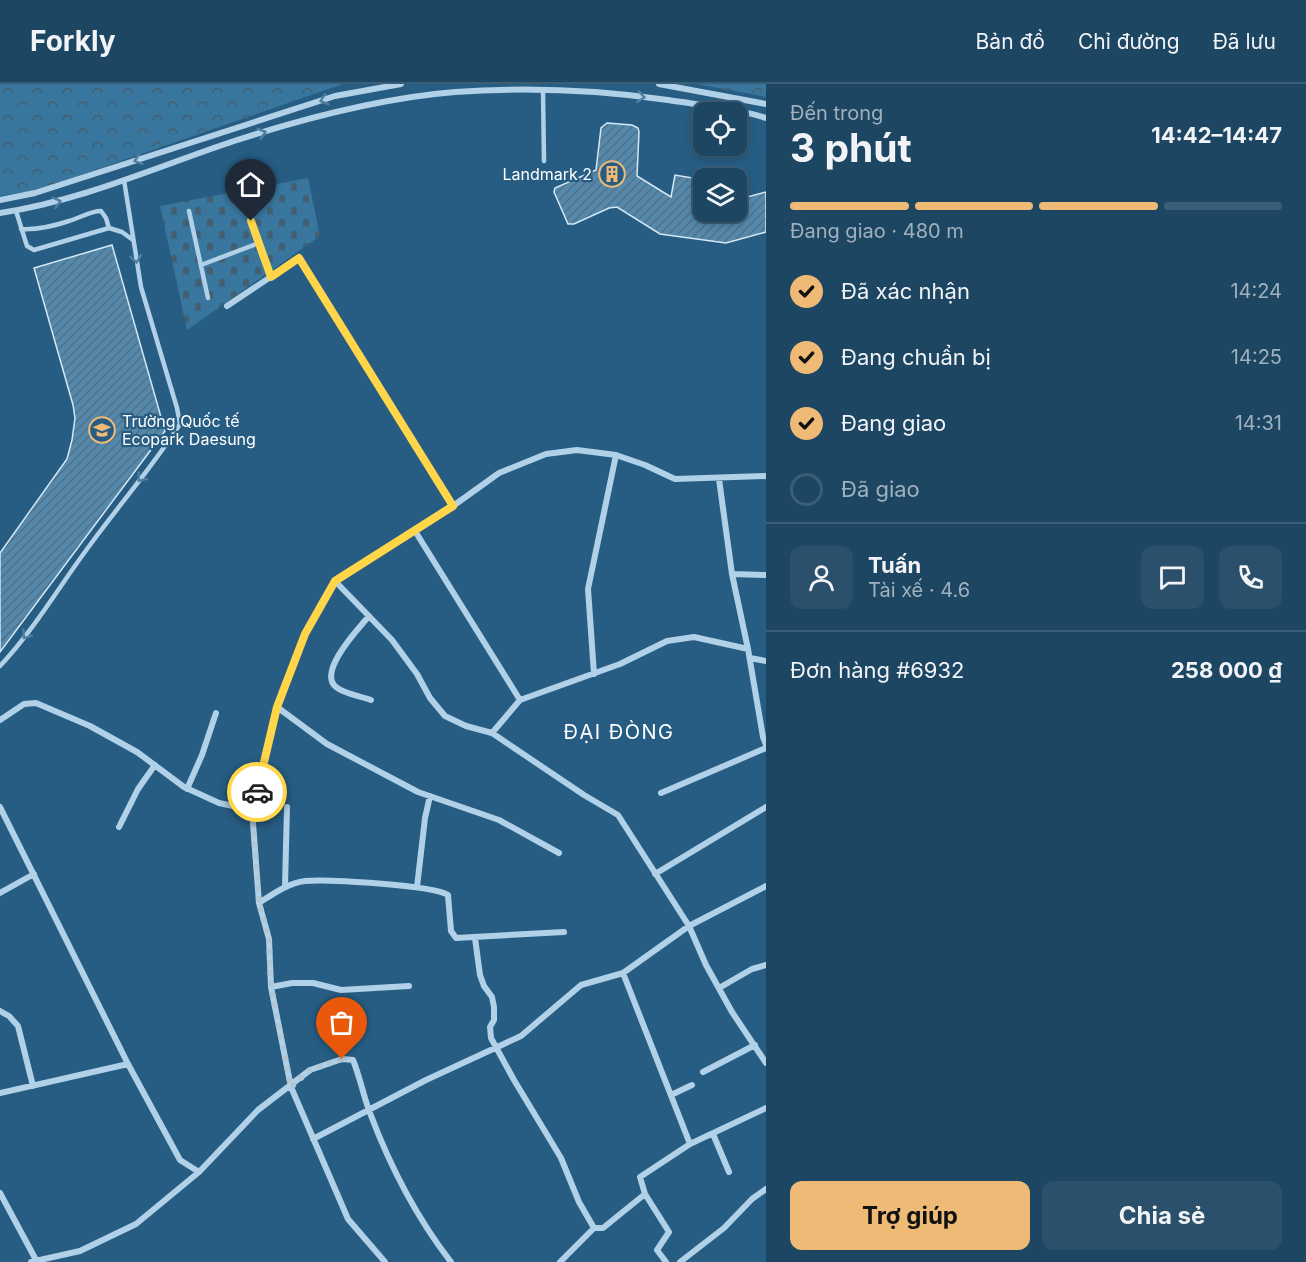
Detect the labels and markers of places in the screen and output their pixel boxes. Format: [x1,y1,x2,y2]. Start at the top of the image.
pin [225,159,276,221]
building icon: Landmark 2 [597,159,627,189]
place label: Landmark 2 [502,164,592,184]
place label: Trường Quốc tế Ecopark Daesung [122,411,256,449]
school or university icon: Trường Quốc tế Ecopark Daesung [87,415,117,445]
pin [316,997,367,1059]

